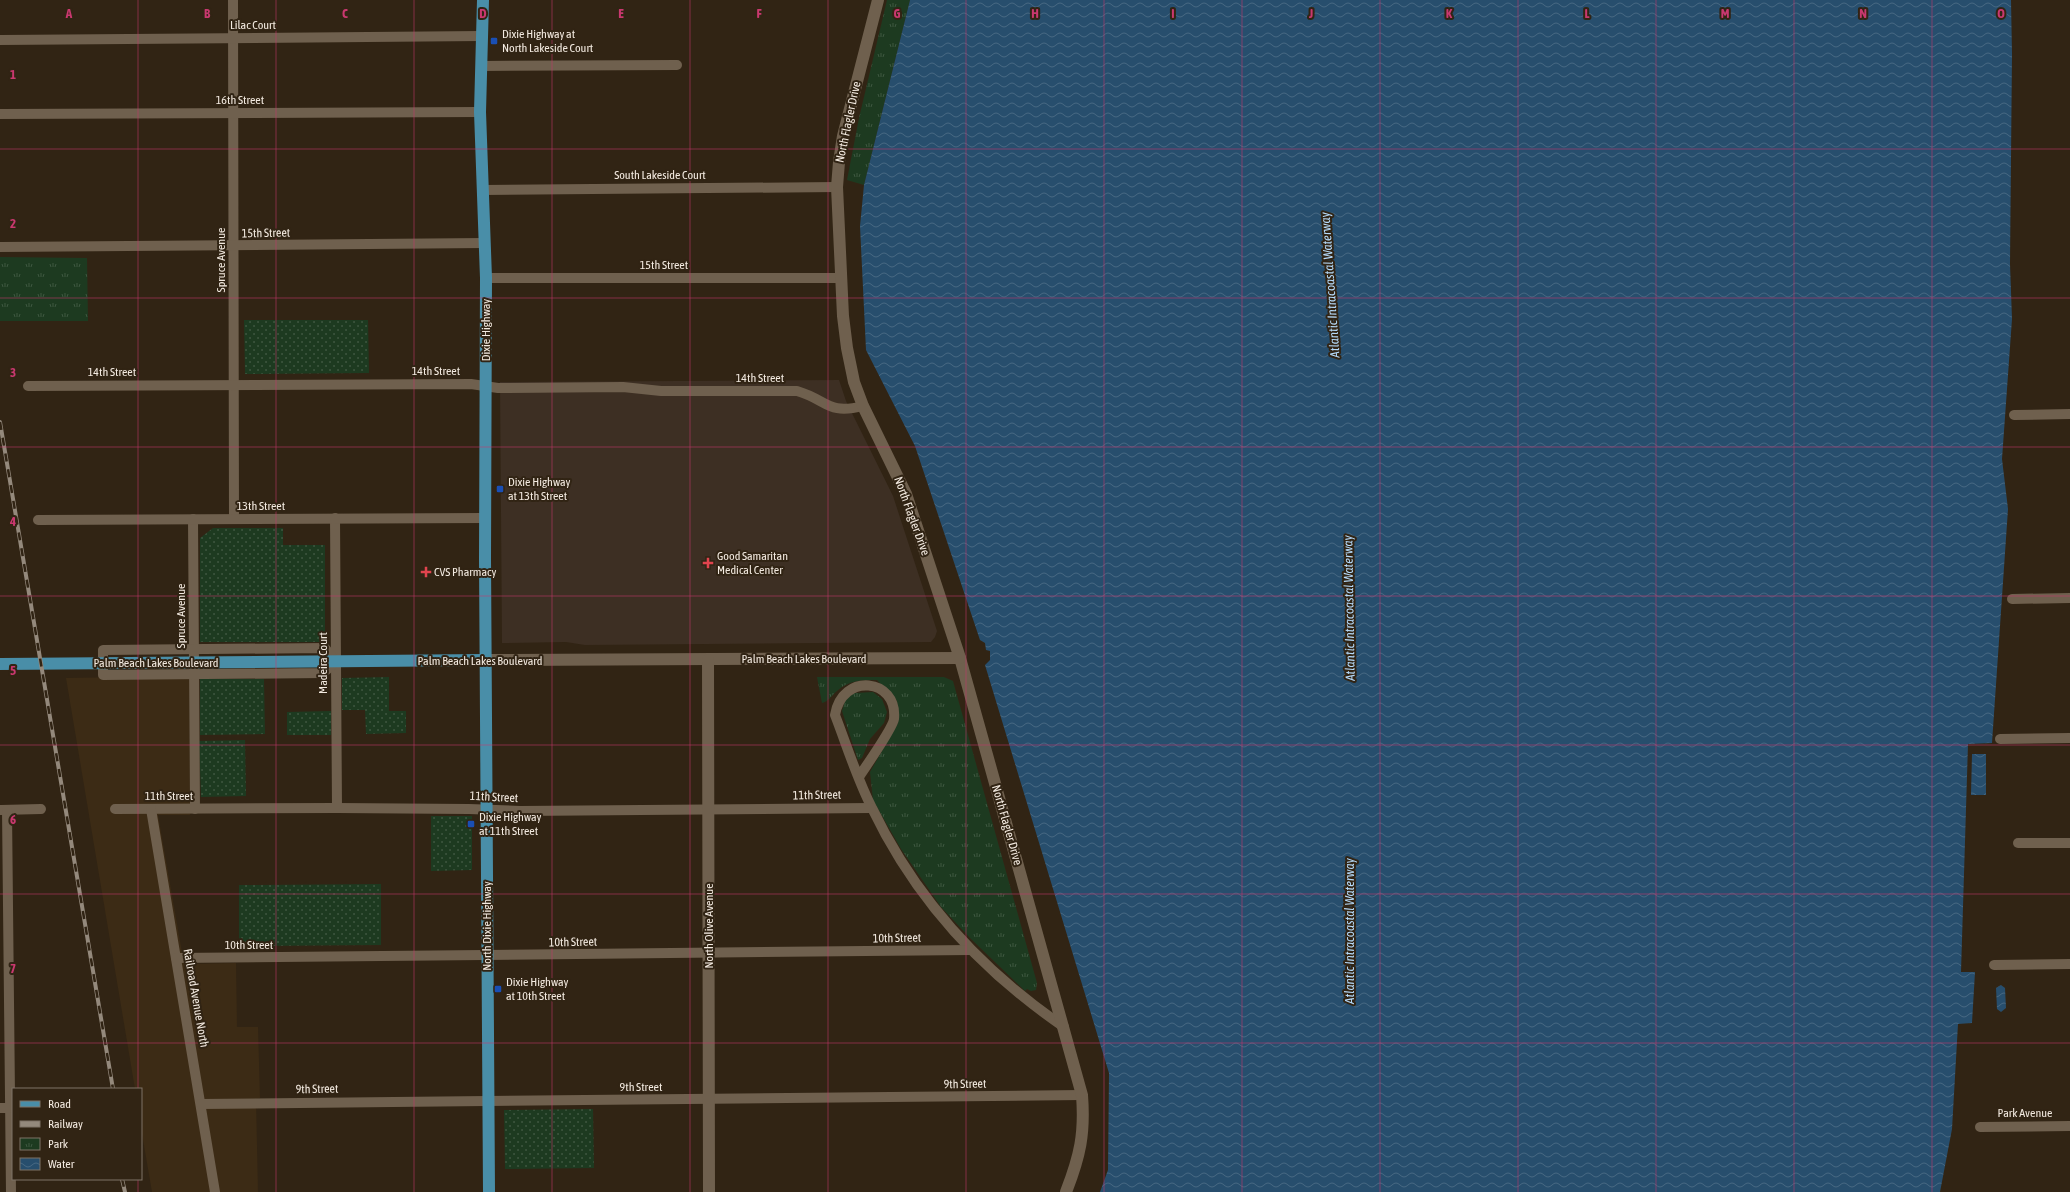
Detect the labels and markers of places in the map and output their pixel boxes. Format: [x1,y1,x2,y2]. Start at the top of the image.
place label: Dixie Highway at North Lakeside Court [502,27,594,55]
marker: Dixie Highway at North Lakeside Court [489,36,499,46]
place label: Dixie Highway at 13th Street [508,475,571,503]
marker: Dixie Highway at 13th Street [495,484,505,494]
place label: Good Samaritan Medical Center [717,549,788,577]
marker: Good Samaritan Medical Center [702,557,714,569]
place label: CVS Pharmacy [434,565,496,579]
marker: CVS Pharmacy [421,567,431,577]
place label: Dixie Highway at 11th Street [479,810,542,838]
marker: Dixie Highway at 11th Street [466,819,476,829]
place label: Dixie Highway at 10th Street [506,975,569,1003]
marker: Dixie Highway at 10th Street [493,984,503,994]

